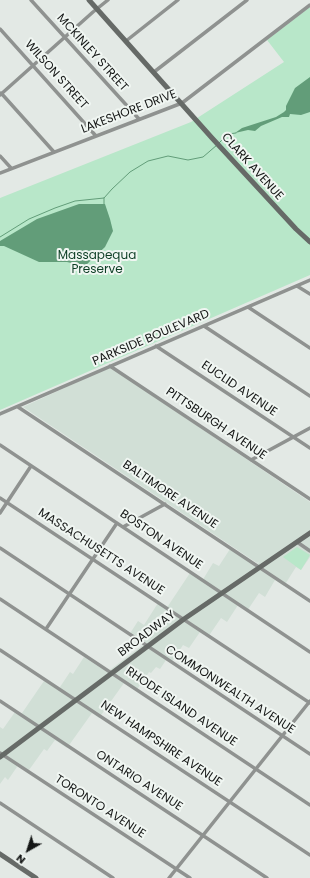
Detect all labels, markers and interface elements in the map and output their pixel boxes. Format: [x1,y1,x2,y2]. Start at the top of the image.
street label: MCKINLEY STREET [53,11,131,95]
street label: WILSON STREET [21,38,91,112]
street label: LAKESHORE DRIVE [79,87,179,137]
street label: CLARK AVENUE [218,130,286,204]
park label: Massapequa Preserve [58,249,136,277]
street label: PARKSIDE BOULEVARD [90,307,212,369]
street label: EUCLID AVENUE [198,358,280,420]
street label: PITTSBURGH AVENUE [163,385,269,463]
street label: BALTIMORE AVENUE [120,458,220,532]
street label: MASSACHUSETTS AVENUE [35,506,167,598]
street label: BOSTON AVENUE [117,507,205,573]
street label: BROADWAY [116,608,178,660]
street label: COMMONWEALTH AVENUE [163,643,297,737]
street label: RHODE ISLAND AVENUE [123,664,239,750]
street label: NEW HAMPSHIRE AVENUE [98,698,224,790]
street label: ONTARIO AVENUE [93,748,185,814]
street label: TORONTO AVENUE [52,772,148,842]
north arrow [8,830,48,870]
text: N [12,851,29,868]

